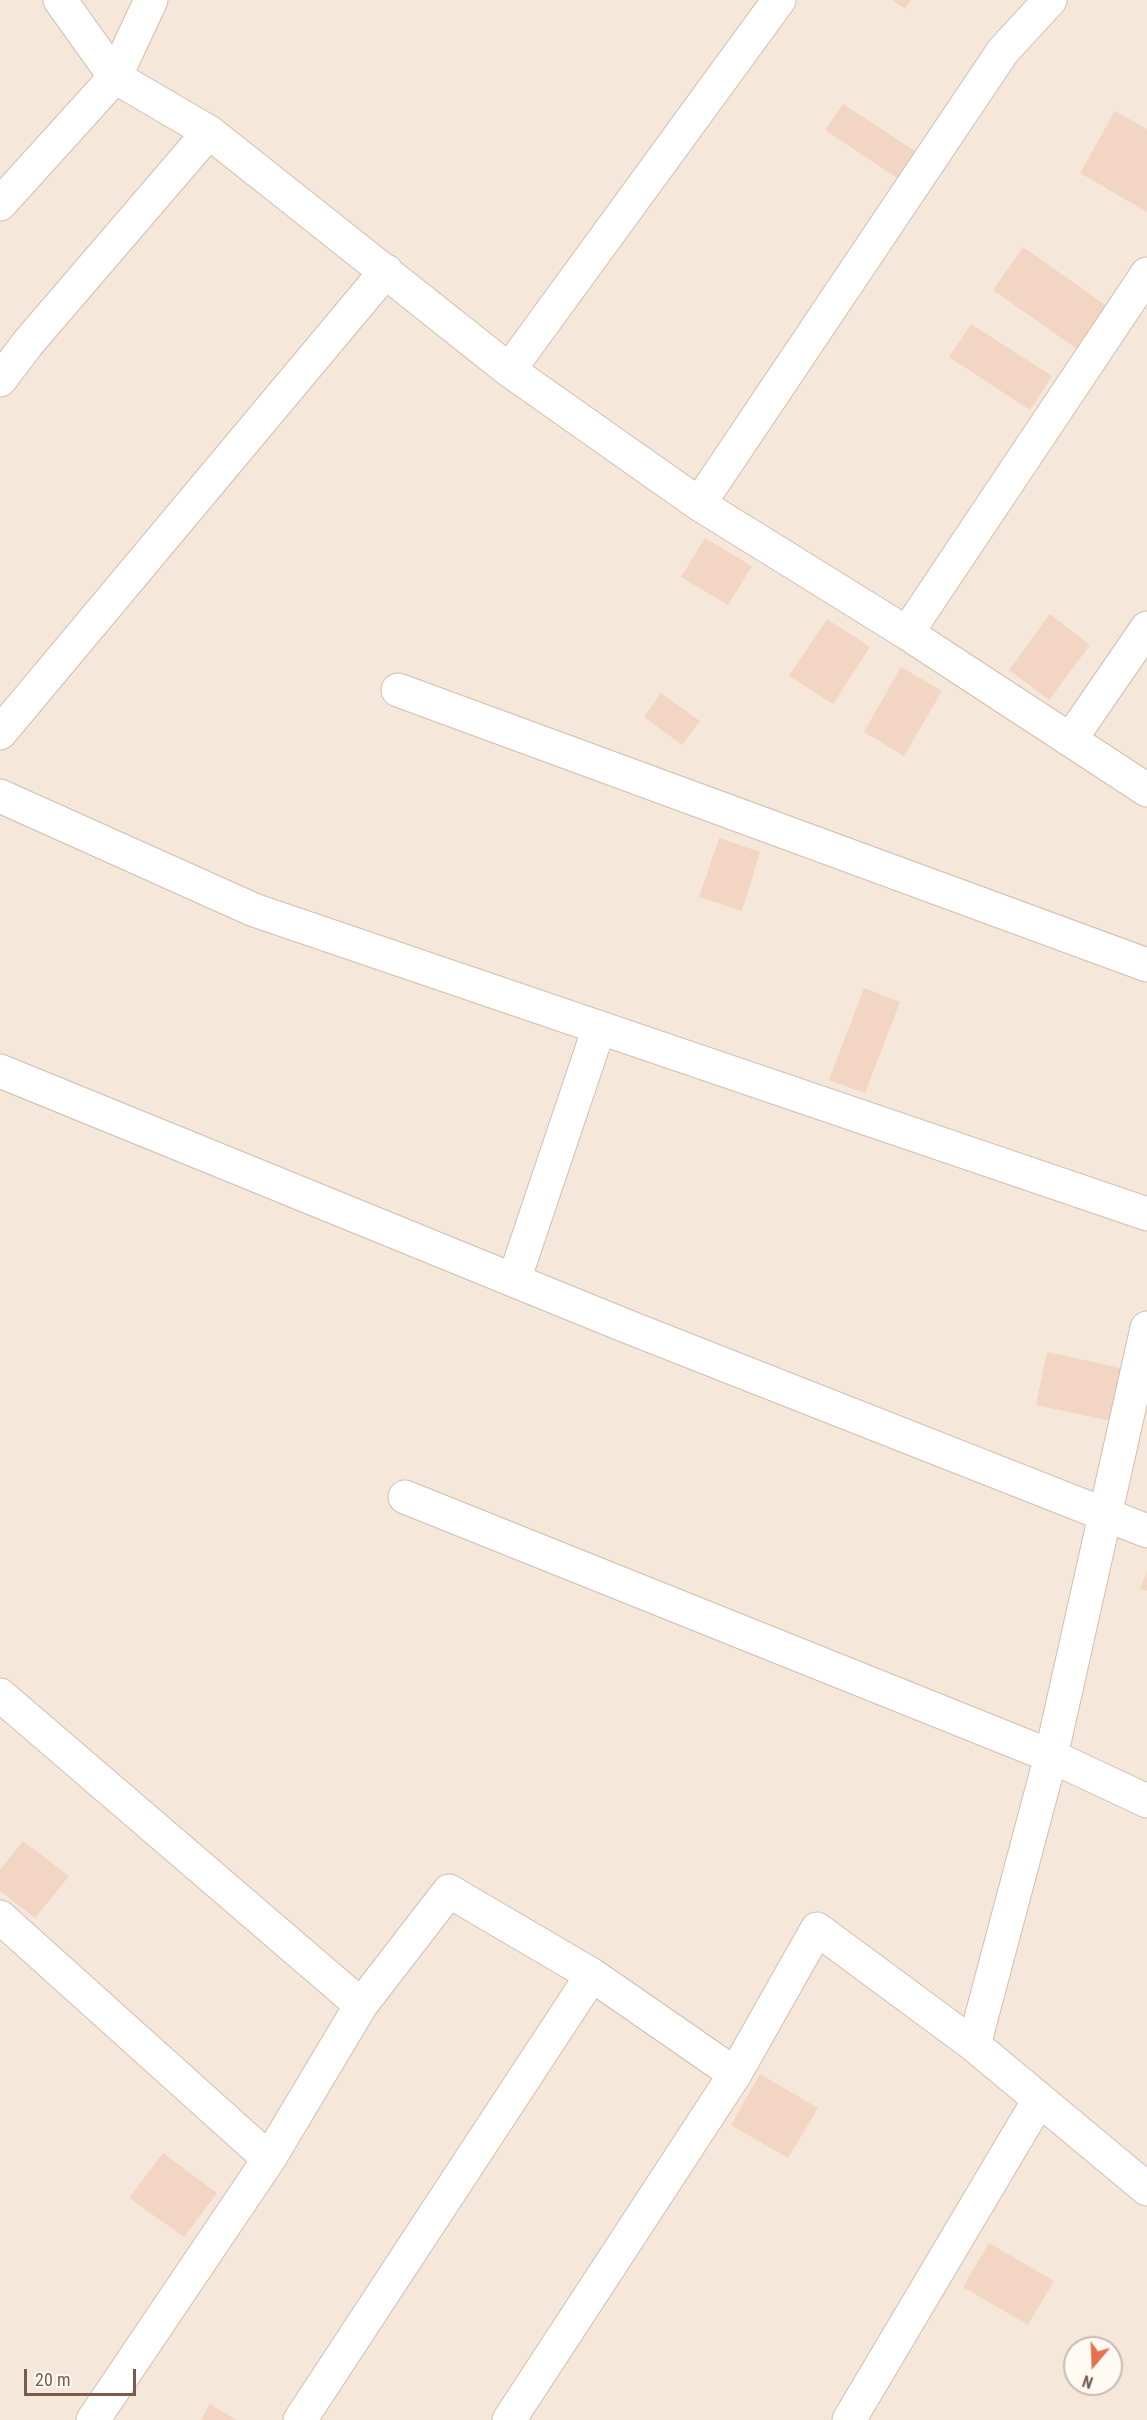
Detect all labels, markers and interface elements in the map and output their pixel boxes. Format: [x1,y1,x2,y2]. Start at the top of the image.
north arrow [1063,2336,1123,2396]
scale bar [27,2357,140,2395]
text: 20 m [35,2369,70,2390]
text: N [1080,2371,1095,2392]

